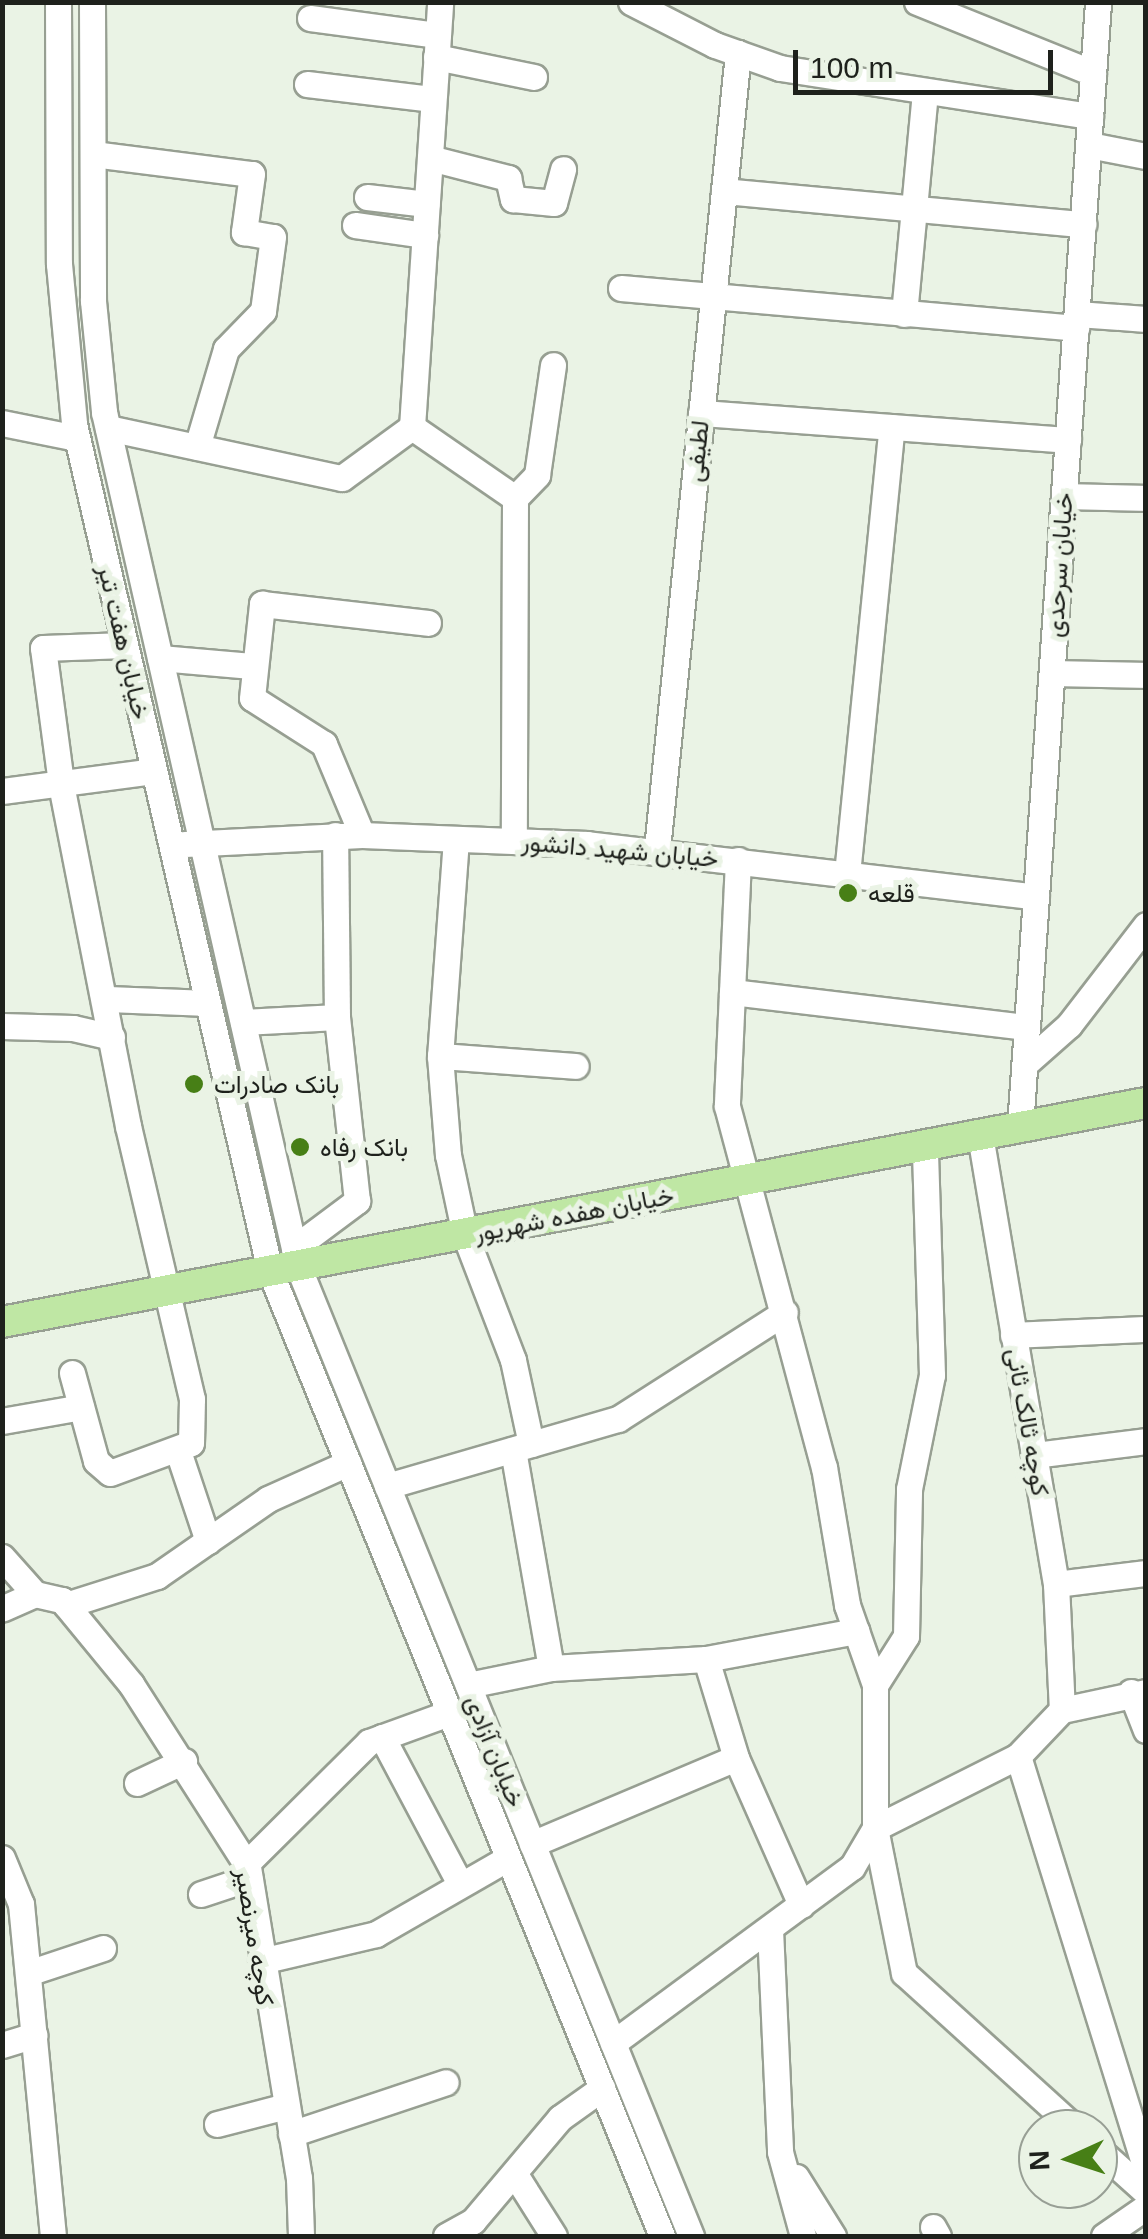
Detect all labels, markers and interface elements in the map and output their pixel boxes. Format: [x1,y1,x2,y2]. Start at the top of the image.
scale bar [798,30,1058,92]
text: 100 m [810,51,893,84]
street label: لطیفی [679,419,715,483]
street label: خیابان سرحدی [1039,492,1079,638]
street label: خیابان هفت تیر [92,562,156,722]
street label: خیابان شهید دانشور [520,826,720,874]
place label: قلعه [868,878,915,908]
marker: قلعه [837,882,859,904]
place label: بانک صادرات [214,1069,339,1099]
marker: بانک صادرات [183,1073,205,1095]
place label: بانک رفاه [320,1132,408,1162]
marker: بانک رفاه [289,1136,311,1158]
street label: خیابان هفده شهریور [472,1180,676,1248]
street label: کوچه ثالک ثانی [1000,1346,1056,1498]
street label: خیابان آزادی [459,1691,531,1811]
street label: کوچه میرنصیر [229,1866,281,2008]
north arrow [1018,2109,1118,2209]
text: N [1024,2150,1056,2171]

